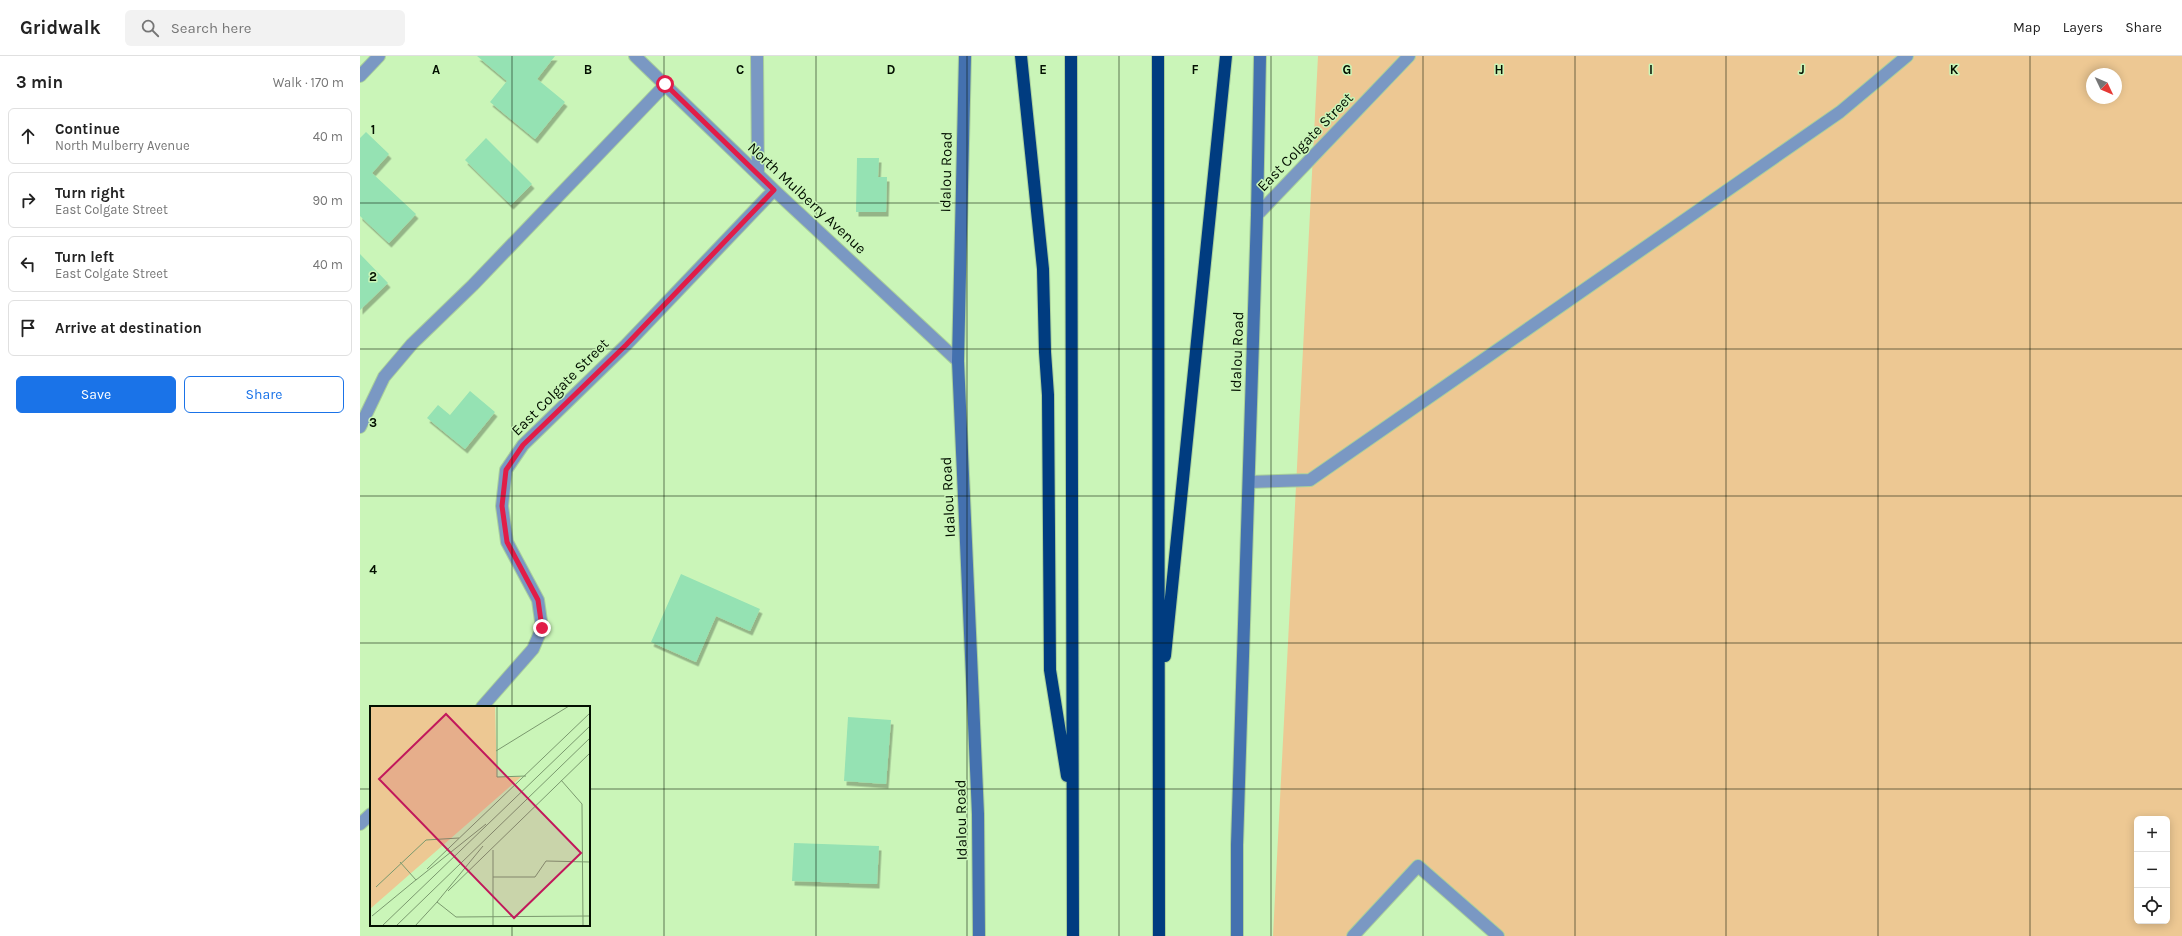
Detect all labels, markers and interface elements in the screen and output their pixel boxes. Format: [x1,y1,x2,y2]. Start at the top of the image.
search box [125,10,405,46]
text: Gridwalk [20,17,101,39]
icon: search [139,17,161,39]
text: Search here [171,19,251,37]
text: Map [2013,19,2041,36]
text: Layers [2063,19,2103,36]
text: Share [2125,19,2162,36]
text: A [432,62,440,77]
text: B [584,62,592,77]
text: C [736,62,744,77]
text: D [887,62,896,77]
text: E [1039,62,1047,77]
text: F [1191,62,1199,77]
text: G [1343,62,1351,77]
text: H [1494,62,1504,77]
text: I [1649,62,1653,77]
text: J [1799,62,1805,77]
text: K [1950,62,1959,77]
north arrow [2086,68,2122,104]
text: 3 min [16,72,63,92]
text: Walk · 170 m [273,75,344,90]
route start [656,75,674,93]
street label: East Colgate Street [1253,89,1357,195]
text: Continue [55,120,120,138]
text: 1 [371,122,375,137]
icon: ahead [17,125,39,147]
text: 40 m [313,129,343,144]
street label: Idalou Road [936,131,956,213]
text: North Mulberry Avenue [55,138,190,153]
street label: North Mulberry Avenue [744,138,870,258]
text: Turn right [55,184,125,202]
icon: right [17,189,39,211]
text: 90 m [312,193,343,208]
text: East Colgate Street [55,202,168,217]
text: Turn left [55,248,114,266]
icon: left [17,253,39,275]
text: 40 m [313,257,343,272]
text: East Colgate Street [55,266,168,281]
text: 2 [369,269,377,284]
street label: Idalou Road [1227,311,1247,393]
icon: arrive [17,317,39,339]
text: Arrive at destination [55,319,202,337]
street label: East Colgate Street [508,334,613,439]
button: Save [16,376,176,413]
button: Share [184,376,344,413]
text: 3 [369,415,377,430]
street label: Idalou Road [937,456,959,538]
text: 4 [369,562,377,577]
route end [533,619,551,637]
inset map [370,706,590,926]
street label: Idalou Road [951,779,971,861]
map controls [2134,816,2170,924]
button: + [2134,816,2170,852]
button: − [2134,852,2170,888]
button: locate [2134,888,2170,924]

